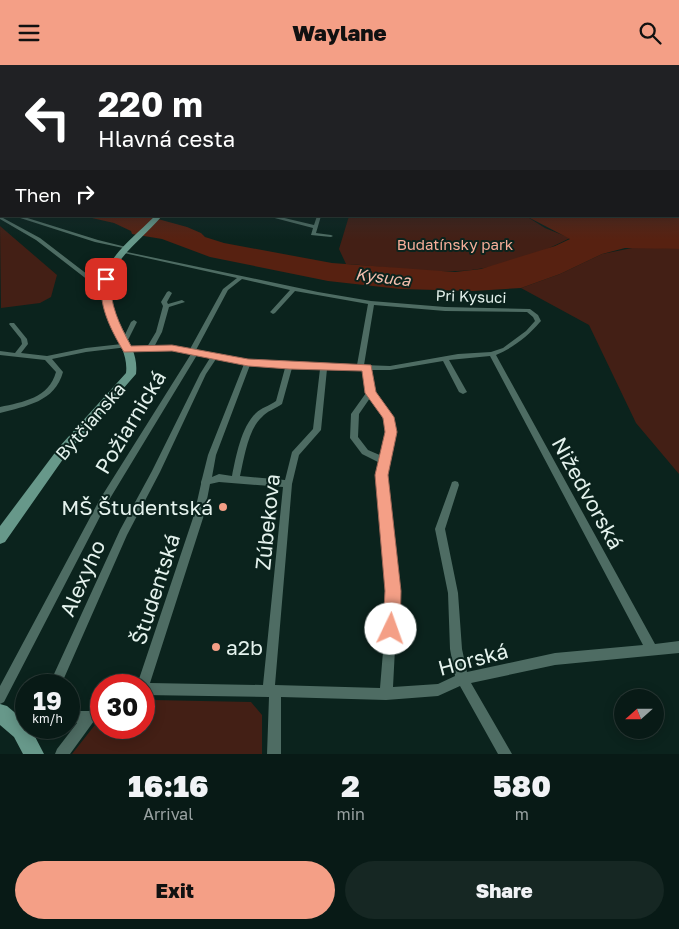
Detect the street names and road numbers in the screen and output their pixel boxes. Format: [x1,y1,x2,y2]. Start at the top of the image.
street label: Pri Kysuci [435,286,507,306]
street label: Požiarnická [89,366,171,478]
street label: Bytčianska [50,378,130,464]
street label: Nižedvorská [547,432,629,554]
street label: Zúbekova [249,473,285,571]
street label: Študentská [125,530,185,648]
street label: Alexyho [54,536,110,620]
street label: Horská [435,637,511,681]

